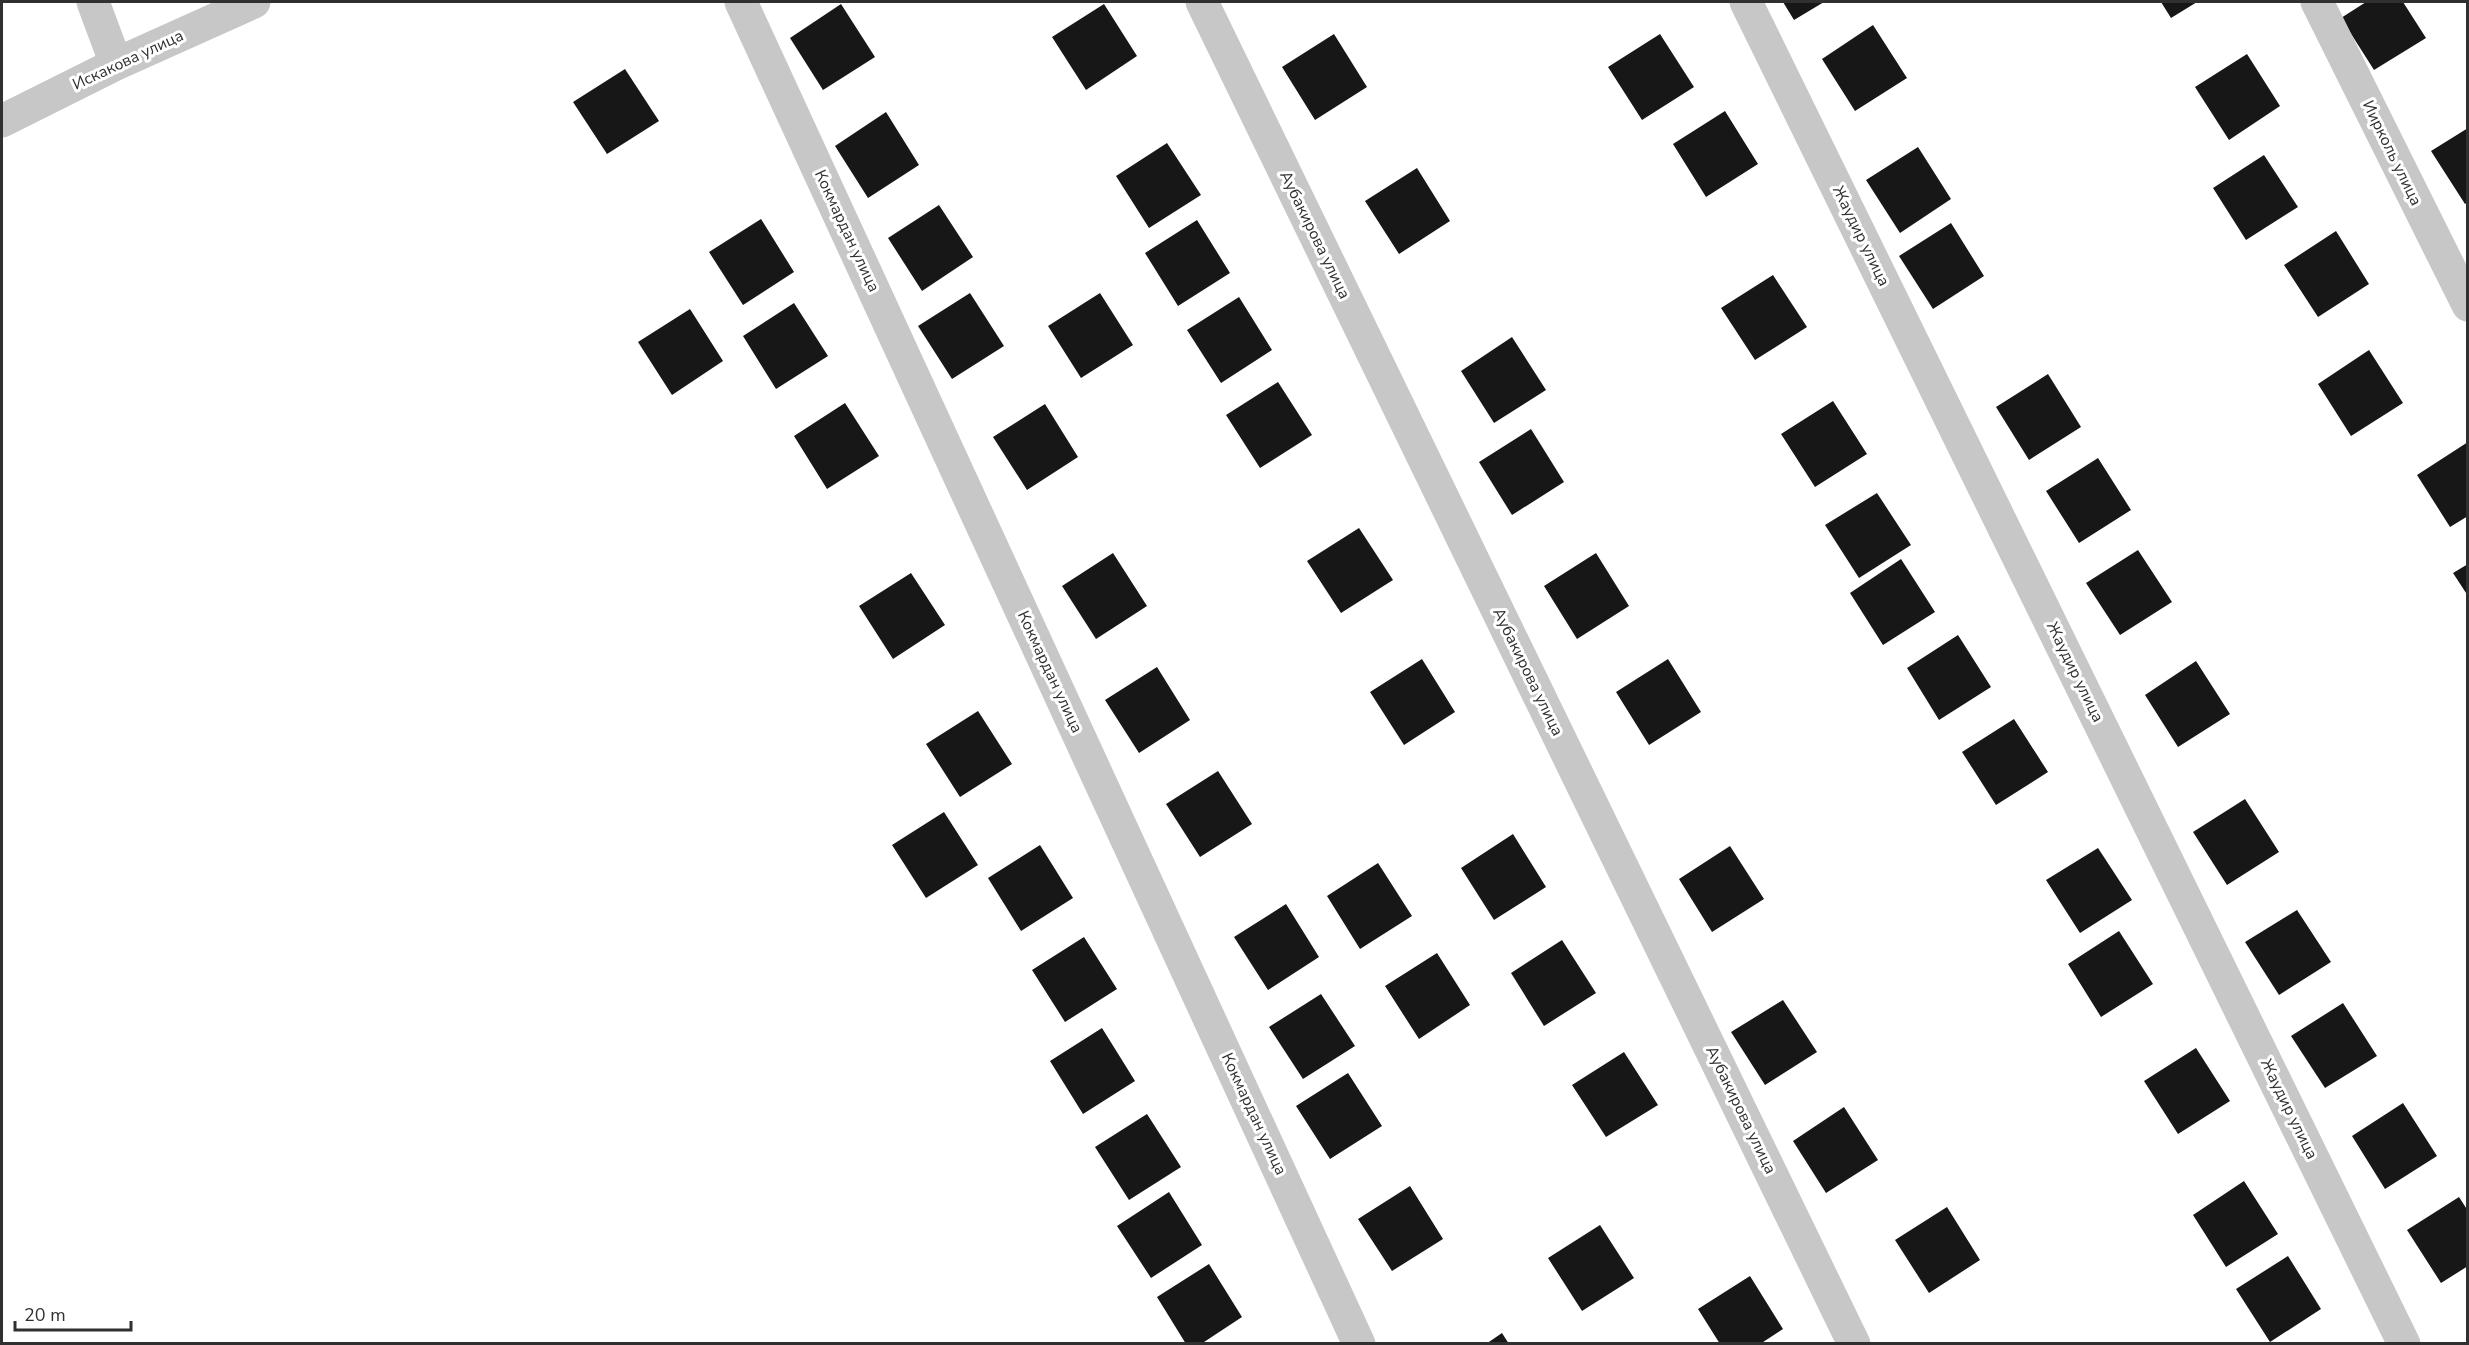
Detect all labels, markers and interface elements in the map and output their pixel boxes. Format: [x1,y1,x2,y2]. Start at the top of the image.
street label: Искакова улица [69,25,187,95]
street label: Иирколь улица [2357,97,2427,209]
street label: Кокмардан улица [809,166,885,296]
street label: Аубакирова улица [1274,167,1356,303]
street label: Жаудир улица [1827,182,1895,290]
street label: Аубакирова улица [1487,604,1569,740]
street label: Кокмардан улица [1012,607,1088,737]
street label: Жаудир улица [2041,618,2109,726]
street label: Аубакирова улица [1700,1042,1782,1178]
street label: Кокмардан улица [1216,1049,1292,1179]
street label: Жаудир улица [2255,1055,2323,1163]
scale bar [15,1294,130,1332]
text: 20 m [24,1303,66,1327]

